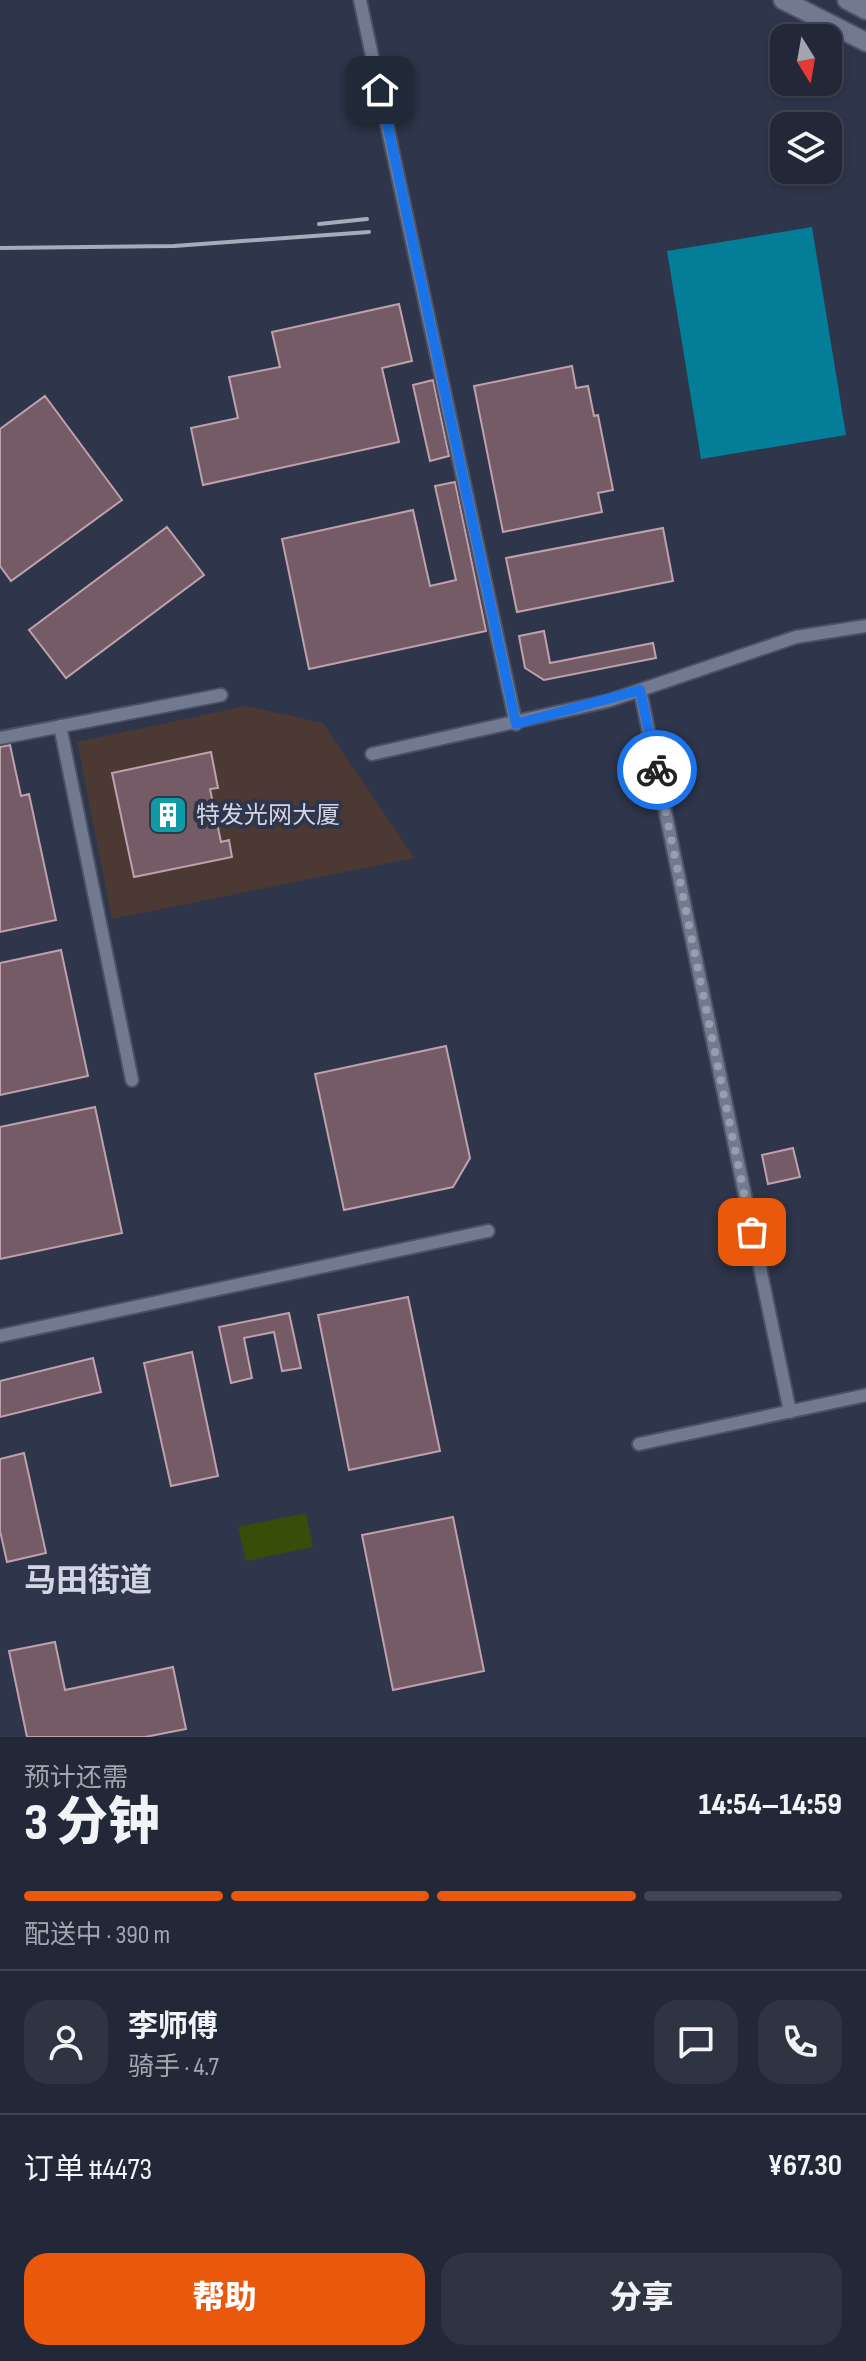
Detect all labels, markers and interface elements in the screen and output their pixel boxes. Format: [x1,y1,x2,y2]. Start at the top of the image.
north arrow [770,24,842,96]
map controls [770,24,842,184]
pin [346,56,414,124]
icon: home [358,68,402,112]
button: layers [770,112,842,184]
courier [617,730,697,810]
icon: bike [635,748,679,792]
building icon: 特发光网大厦 [147,794,189,836]
place label: 特发光网大厦 [196,801,340,830]
pin [718,1198,786,1266]
icon: bag [730,1210,774,1254]
district label: 马田街道 [24,1562,152,1601]
text: 预计还需 [24,1763,128,1794]
text: 14:54–14:59 [699,1787,842,1823]
text: 3 分钟 [24,1792,160,1855]
text: 配送中 · 390 m [24,1920,170,1951]
button: person [24,2000,108,2084]
button: chat [654,2000,738,2084]
button: phone [758,2000,842,2084]
text: 李师傅 [128,2009,218,2045]
text: 骑手 · 4.7 [128,2052,219,2083]
text: ¥67.30 [768,2148,842,2184]
text: 订单 #4473 [24,2152,152,2188]
button: 帮助 [24,2253,425,2345]
button: 分享 [441,2253,842,2345]

